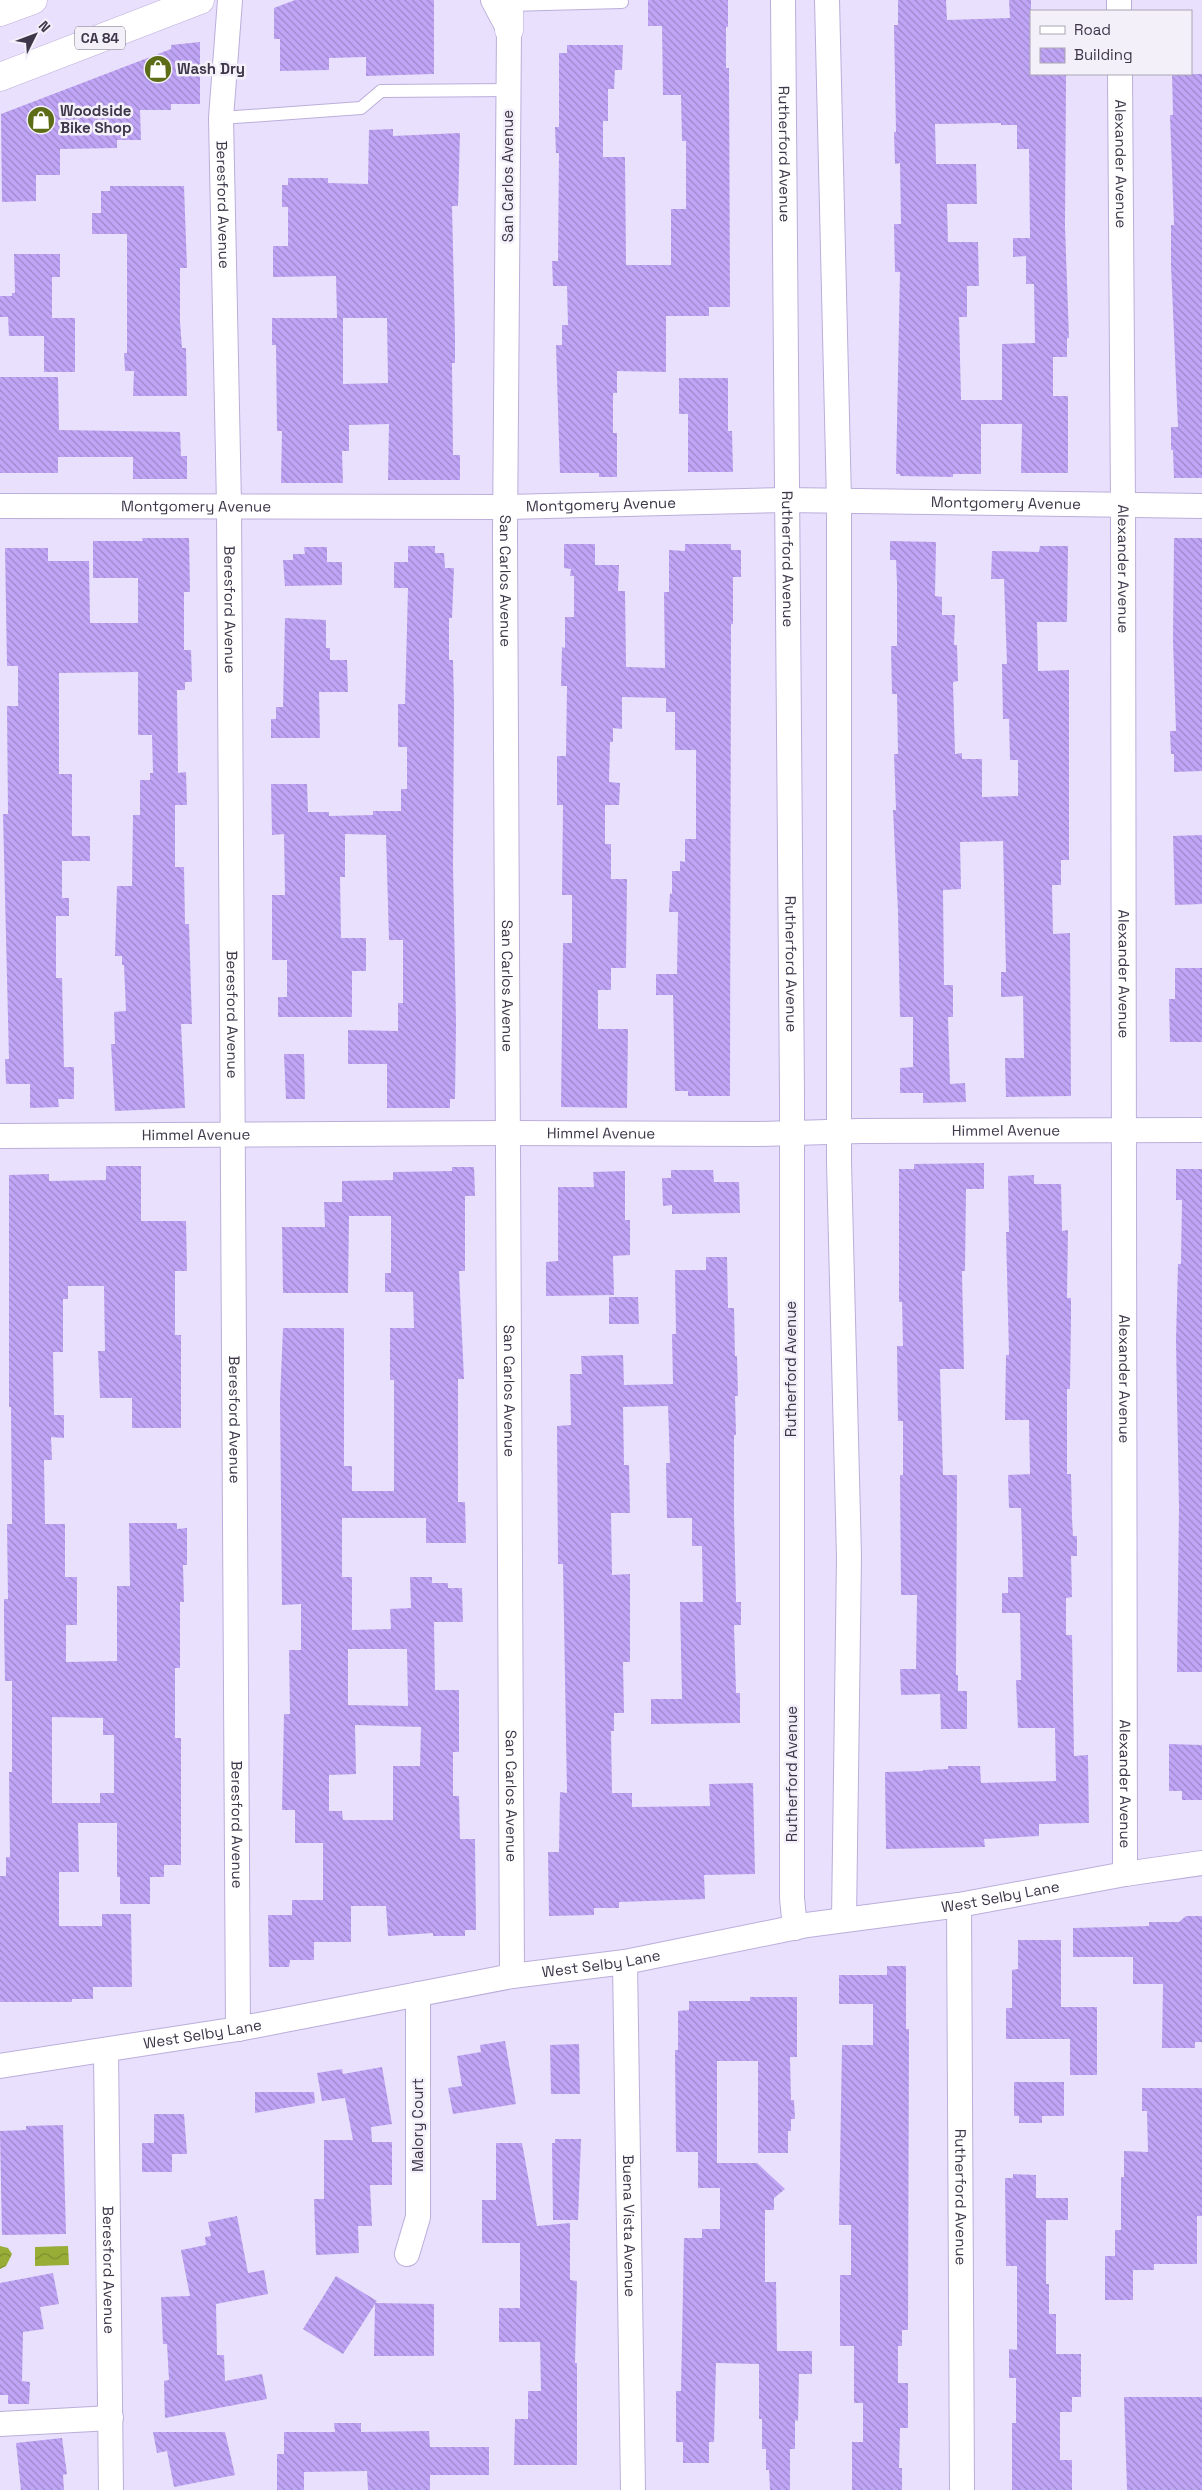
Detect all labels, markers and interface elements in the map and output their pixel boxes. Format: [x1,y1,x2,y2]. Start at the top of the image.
north arrow [10,10,60,60]
legend [1030,10,1192,75]
text: N [35,17,54,36]
text: Road [1074,20,1111,39]
road number: CA 84 [75,26,125,49]
text: Building [1074,45,1133,64]
shop icon: Wash Dry [143,54,173,84]
place label: Wash Dry [177,59,245,78]
street label: Rutherford Avenue [775,86,795,222]
street label: Alexander Avenue [1111,99,1131,229]
place label: Woodside Bike Shop [60,101,132,137]
shop icon: Woodside Bike Shop [26,105,56,135]
street label: San Carlos Avenue [498,110,517,242]
street label: Beresford Avenue [212,140,234,269]
street label: Rutherford Avenue [778,491,798,627]
street label: Montgomery Avenue [931,492,1081,513]
street label: Montgomery Avenue [526,493,676,515]
street label: Montgomery Avenue [121,496,271,516]
street label: Alexander Avenue [1114,504,1133,634]
street label: San Carlos Avenue [496,515,516,647]
street label: Beresford Avenue [220,545,240,674]
street label: Rutherford Avenue [781,896,801,1032]
street label: Alexander Avenue [1115,909,1134,1039]
street label: San Carlos Avenue [498,920,518,1052]
street label: Beresford Avenue [223,950,242,1079]
street label: Himmel Avenue [952,1120,1060,1140]
street label: Himmel Avenue [547,1123,655,1143]
street label: Himmel Avenue [142,1125,250,1144]
street label: Rutherford Avenue [781,1301,800,1437]
street label: Alexander Avenue [1115,1314,1134,1444]
street label: San Carlos Avenue [500,1325,519,1457]
street label: Beresford Avenue [225,1355,245,1484]
street label: Rutherford Avenue [782,1706,801,1842]
street label: Alexander Avenue [1116,1719,1135,1849]
street label: San Carlos Avenue [502,1730,521,1862]
street label: Beresford Avenue [227,1760,247,1889]
street label: West Selby Lane [940,1876,1061,1916]
street label: West Selby Lane [541,1945,662,1981]
street label: West Selby Lane [142,2015,263,2053]
street label: Malory Court [408,2078,427,2172]
street label: Rutherford Avenue [951,2129,971,2265]
street label: Buena Vista Avenue [619,2155,640,2297]
street label: Beresford Avenue [99,2206,119,2334]

